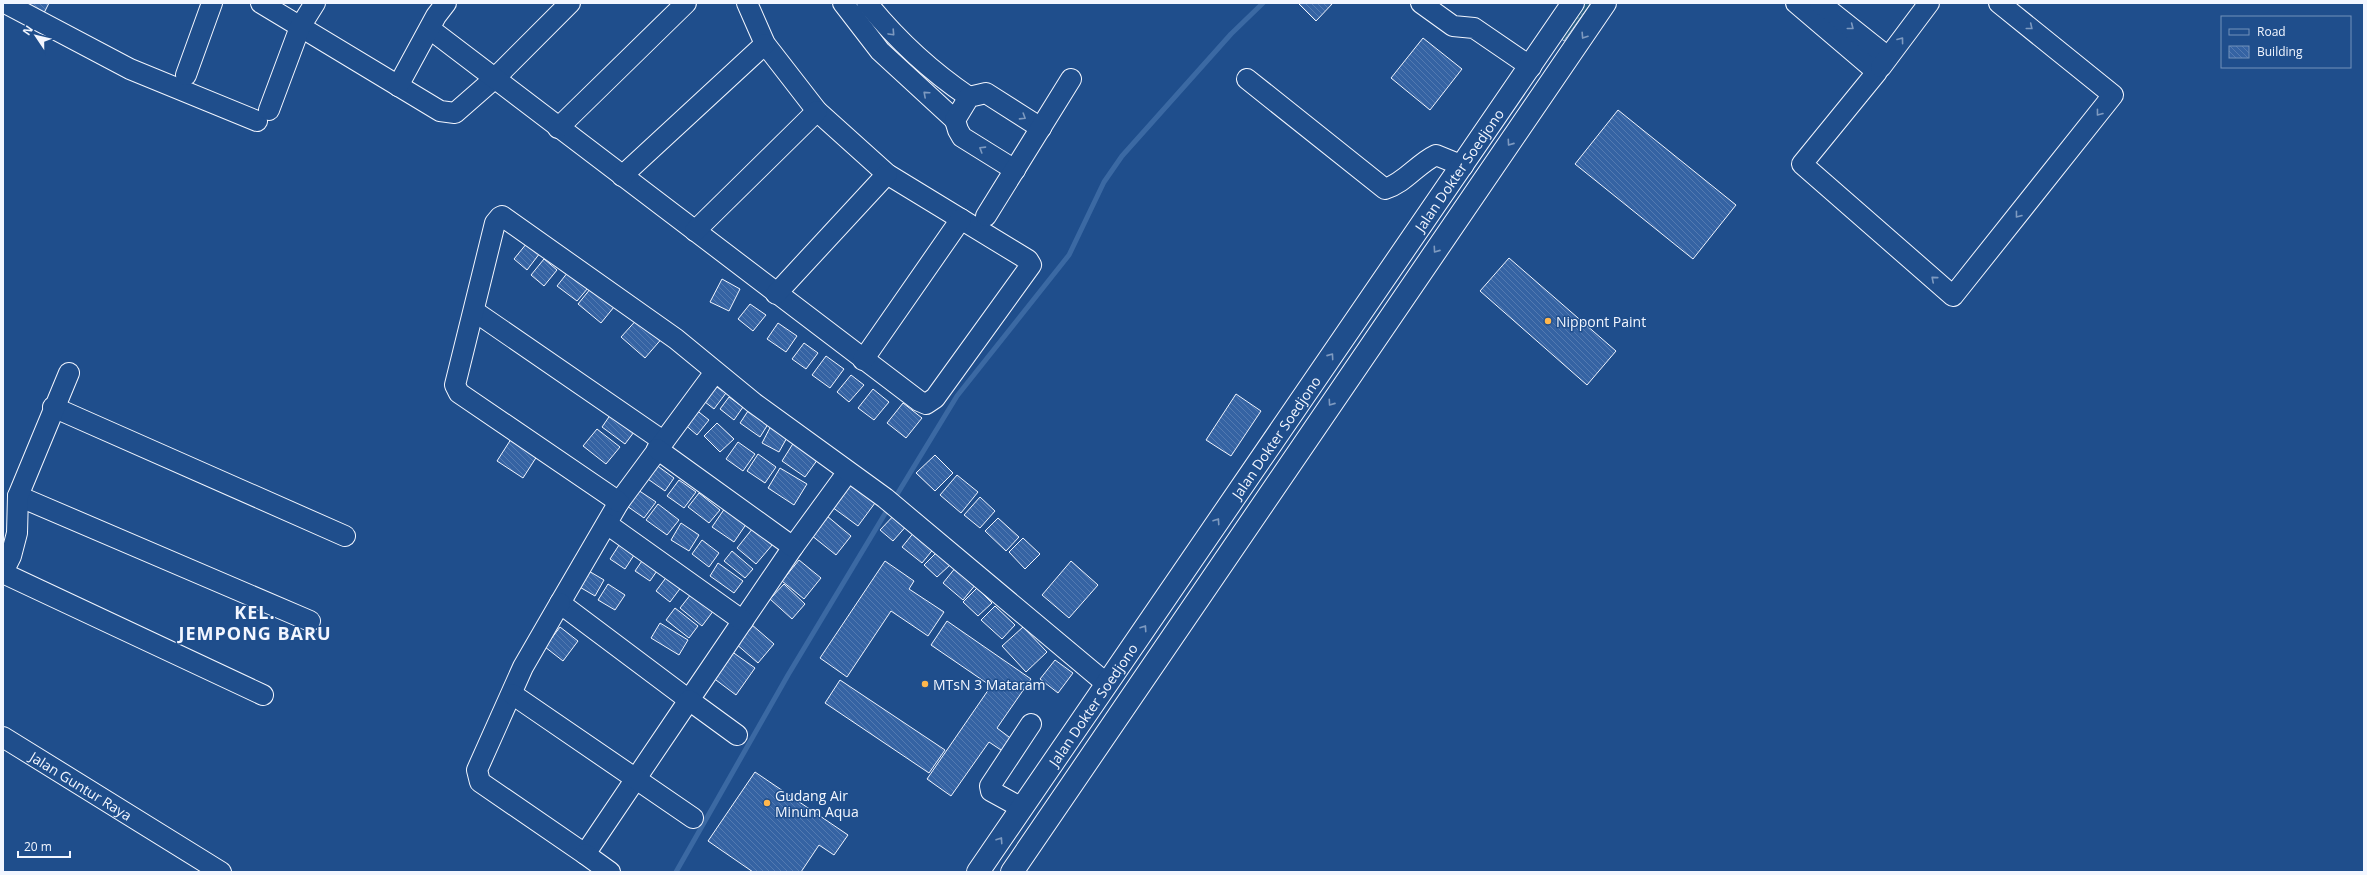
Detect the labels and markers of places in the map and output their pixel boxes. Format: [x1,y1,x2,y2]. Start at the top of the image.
place label: Nippont Paint [1556,312,1646,331]
marker: Nippont Paint [1543,316,1553,326]
place label: MTsN 3 Mataram [933,675,1045,694]
marker: MTsN 3 Mataram [920,679,930,689]
place label: Gudang Air Minum Aqua [775,786,859,821]
marker: Gudang Air Minum Aqua [762,798,772,808]

